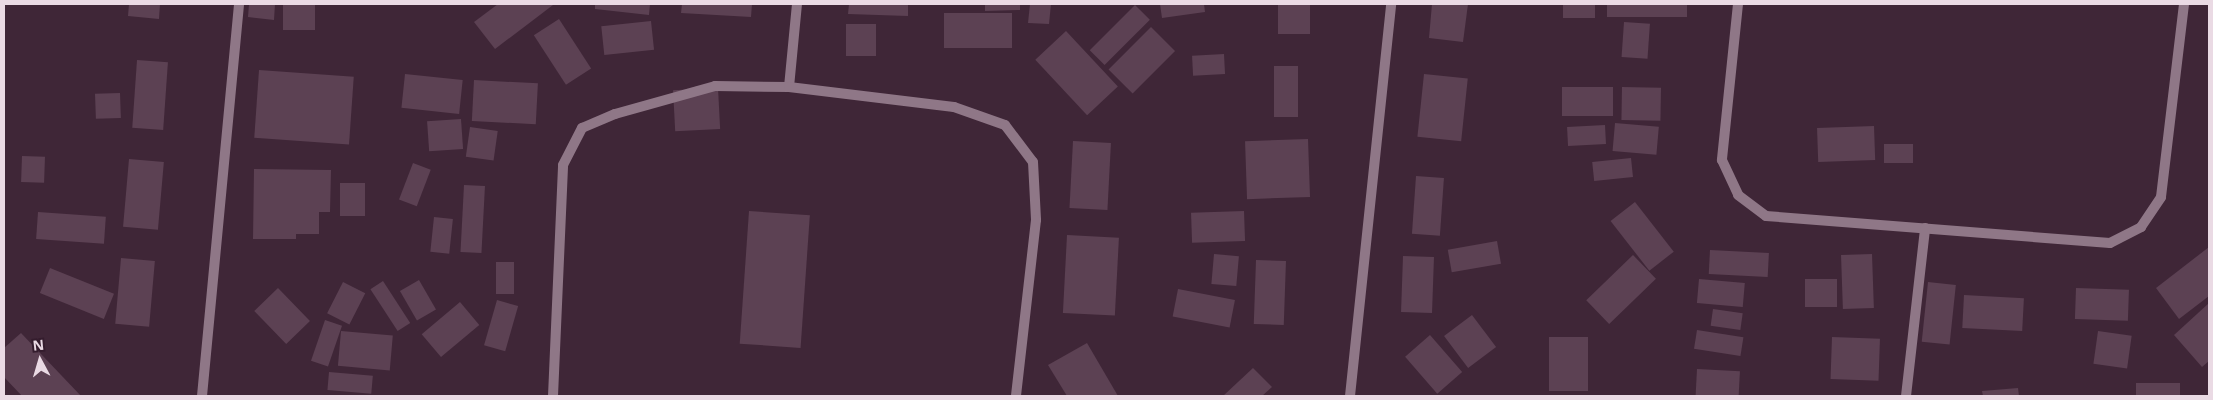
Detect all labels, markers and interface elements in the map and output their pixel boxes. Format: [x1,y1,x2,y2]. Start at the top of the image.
north arrow [15,335,65,385]
text: N [32,335,45,355]

